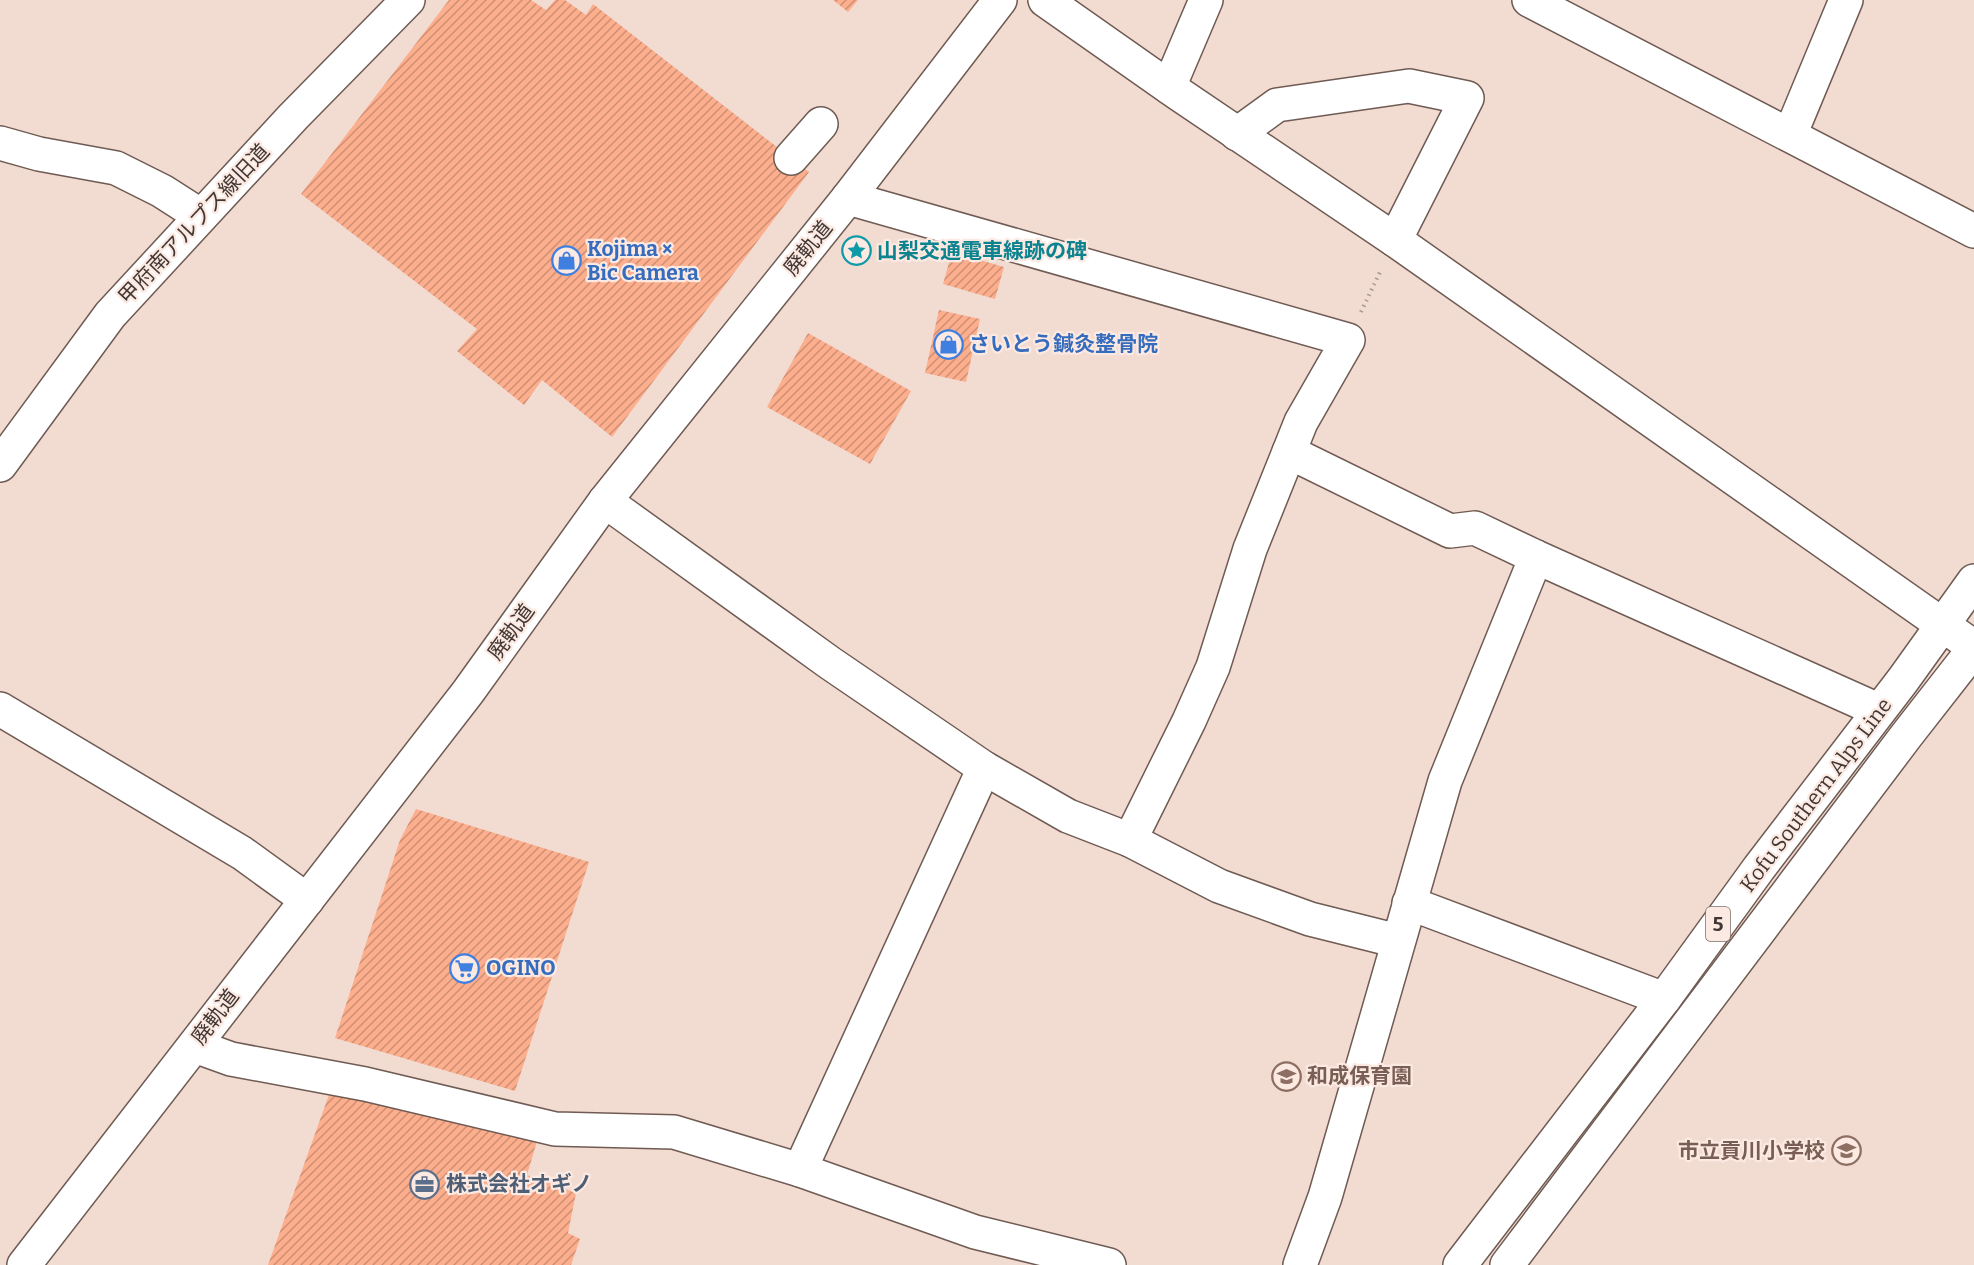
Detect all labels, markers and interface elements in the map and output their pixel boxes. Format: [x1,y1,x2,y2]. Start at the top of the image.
street label: 甲府南アルプス線旧道 [113,138,275,310]
street label: 廃軌道 [778,215,838,281]
place icon: 山梨交通電車線跡の碑 [840,235,872,267]
place label: Kojima × Bic Camera [587,236,699,286]
place label: 山梨交通電車線跡の碑 [877,238,1087,264]
shop icon: Kojima × Bic Camera [550,245,582,277]
shop icon: さいとう鍼灸整骨院 [932,328,964,360]
place label: さいとう鍼灸整骨院 [969,331,1158,357]
street label: 廃軌道 [482,599,540,665]
street label: Kofu Southern Alps Line [1735,693,1897,897]
road number: 5 [1706,907,1730,941]
supermarket icon: OGINO [449,952,481,984]
place label: OGINO [486,955,556,981]
street label: 廃軌道 [186,984,244,1050]
school or university icon: 和成保育園 [1270,1060,1302,1092]
place label: 和成保育園 [1307,1063,1412,1089]
school or university icon: 市立貢川小学校 [1830,1135,1862,1167]
place label: 市立貢川小学校 [1678,1138,1825,1164]
office icon: 株式会社オギノ [409,1168,441,1200]
place label: 株式会社オギノ [446,1171,592,1197]

